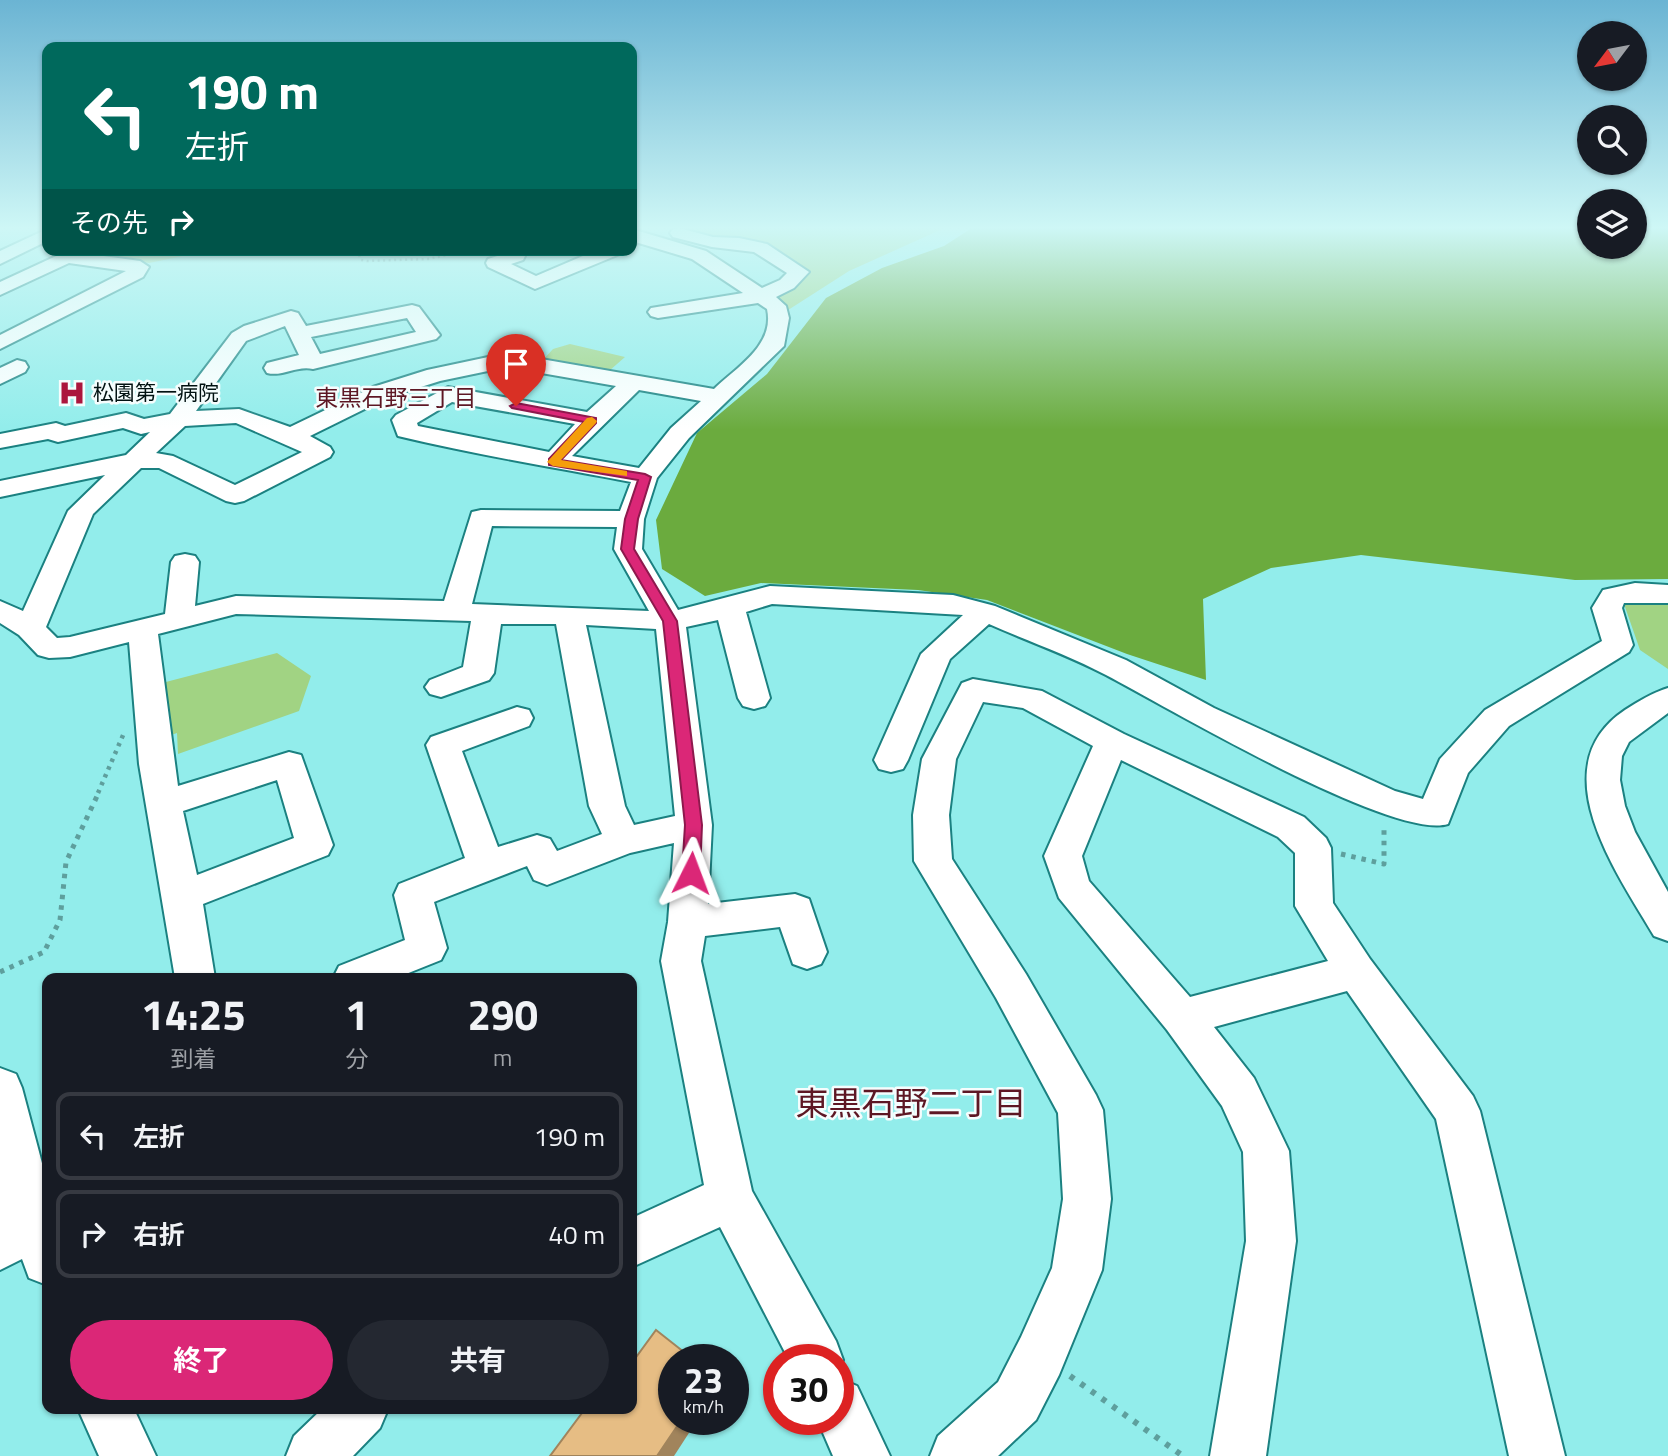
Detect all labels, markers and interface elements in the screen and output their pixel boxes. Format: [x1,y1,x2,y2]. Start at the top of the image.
north arrow [1577,21,1647,91]
map controls [1577,21,1647,259]
text: 190 m [185,53,319,128]
icon: left [70,70,161,161]
button: search [1577,105,1647,175]
text: 左折 [185,122,249,170]
button: layers [1577,189,1647,259]
text: その先 [70,203,148,242]
icon: right [162,203,200,241]
pin [486,334,546,406]
icon: arrive [497,345,535,383]
place label: 松園第一病院 [93,376,219,408]
hospital icon: 松園第一病院 [57,378,87,408]
district label: 東黒石野三丁目 [316,380,477,415]
position arrow [654,836,728,910]
text: 14:25 [141,982,246,1046]
text: 1 [345,982,368,1046]
text: 290 [467,982,538,1046]
text: m [493,1040,512,1075]
text: 到着 [170,1041,216,1076]
text: 分 [345,1041,368,1076]
district label: 東黒石野二丁目 [796,1078,1027,1128]
icon: left [74,1117,112,1155]
text: 左折 [133,1117,185,1156]
text: 190 m [534,1117,605,1156]
icon: right [74,1215,112,1253]
text: 右折 [133,1215,185,1254]
text: 40 m [548,1215,605,1254]
button: 終了 [70,1320,333,1400]
button: 共有 [347,1320,609,1400]
speed limit sign: 30 [763,1344,854,1435]
text: 23 [684,1353,723,1407]
text: km/h [683,1393,724,1420]

